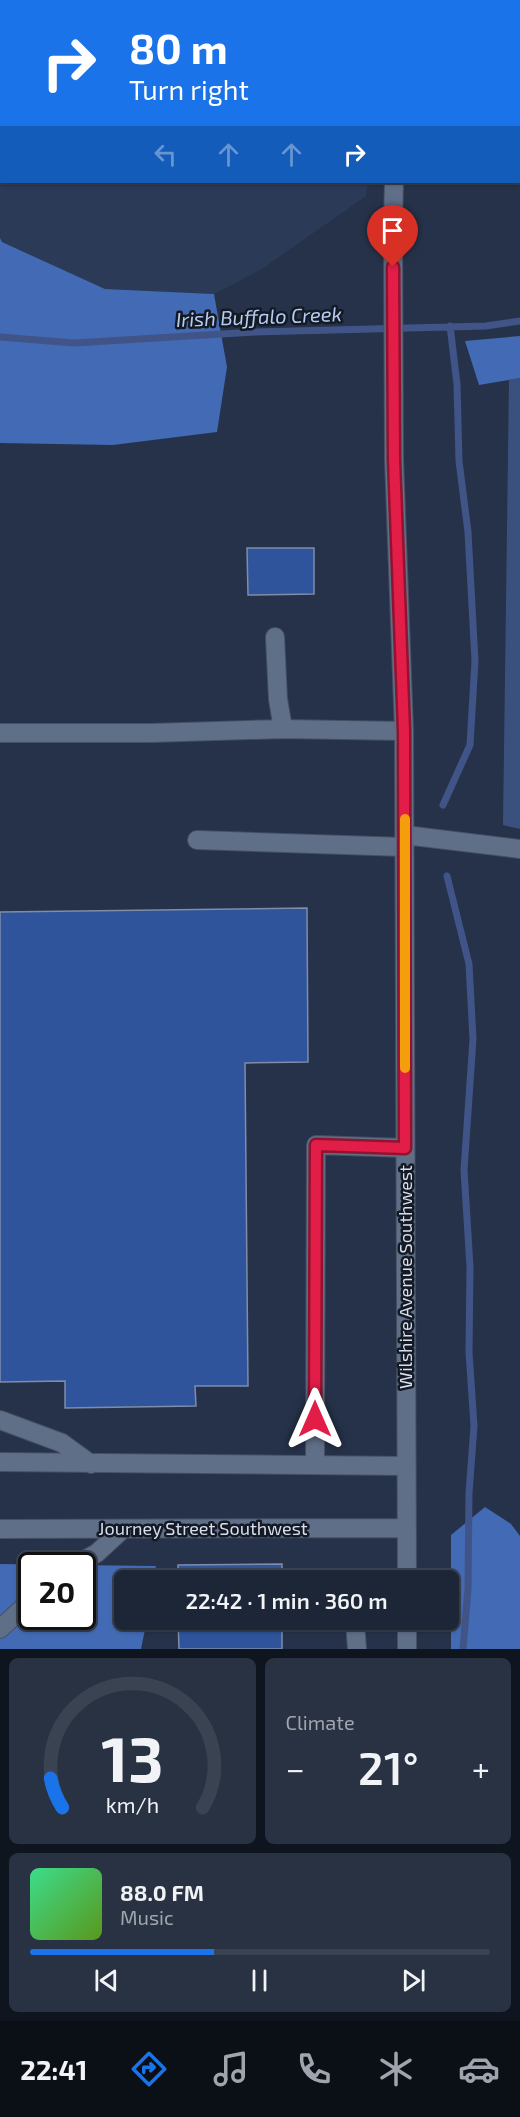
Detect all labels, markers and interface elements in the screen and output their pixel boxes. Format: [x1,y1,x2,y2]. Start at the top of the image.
text: 80 m [129,22,228,72]
icon: right [30,24,108,102]
text: Turn right [129,73,249,105]
icon: left [149,138,182,171]
icon: ahead [212,138,245,171]
icon: ahead [275,138,308,171]
icon: right [338,138,371,171]
pin [367,205,418,267]
icon: arrive [376,214,409,247]
water label: Irish Buffalo Creek [176,301,342,331]
street label: Wilshire Avenue Southwest [394,1165,416,1389]
position arrow [283,1387,347,1451]
street label: Journey Street Southwest [98,1517,308,1539]
speed limit sign: 20 [18,1552,96,1630]
text: 22:42 · 1 min · 360 m [185,1587,388,1613]
text: Climate [286,1710,355,1734]
text: 13 [101,1720,163,1795]
text: 21° [358,1740,419,1794]
text: − [286,1748,305,1788]
text: + [472,1748,490,1788]
text: km/h [106,1792,159,1817]
text: 88.0 FM [120,1879,204,1905]
text: Music [120,1905,174,1929]
icon: previous [90,1964,123,1997]
icon: pause [243,1964,276,1997]
icon: next [397,1964,430,1997]
icon: directions [128,2048,170,2090]
icon: music [210,2048,252,2090]
icon: phone [293,2048,335,2090]
icon: climate [375,2048,417,2090]
icon: car [458,2048,500,2090]
text: 22:41 [20,2053,87,2085]

